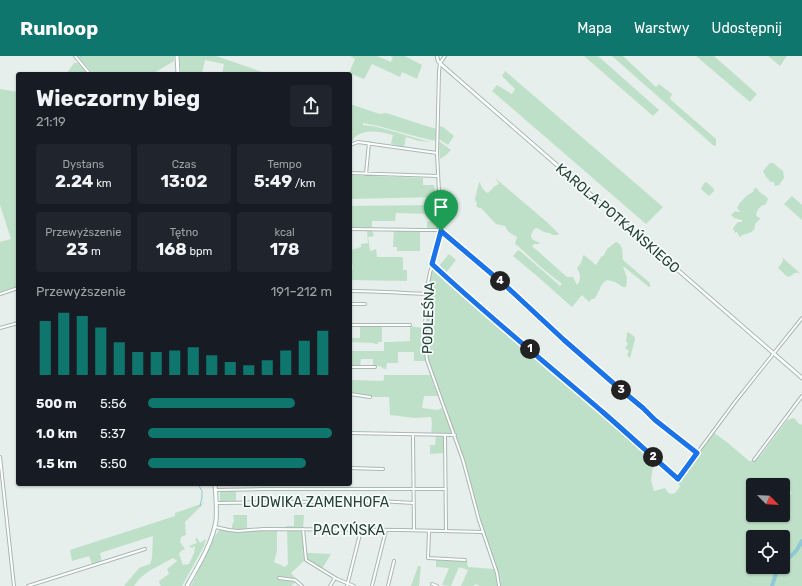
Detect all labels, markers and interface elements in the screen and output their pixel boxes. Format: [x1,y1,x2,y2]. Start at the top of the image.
text: Runloop [20,17,98,40]
text: Mapa [577,20,612,37]
text: Warstwy [634,20,690,37]
text: Udostępnij [712,20,782,37]
text: Wieczorny bieg [36,85,200,112]
button: share [290,85,332,127]
text: 21:19 [36,114,66,129]
text: Dystans [62,158,104,171]
text: Czas [172,158,196,171]
text: Tempo [268,158,302,171]
street label: KAROLA POTKAŃSKIEGO [552,159,684,277]
text: 2.24 [55,171,93,191]
text: 13:02 [160,171,208,191]
text: 5:49 [254,171,292,191]
text: km [93,177,112,190]
text: /km [292,177,316,190]
pin [424,190,458,231]
icon: arrive [430,196,452,218]
text: Przewyższenie [45,226,121,239]
text: Tętno [170,226,198,239]
text: kcal [275,226,295,239]
text: 23 [66,239,88,259]
text: 168 [156,239,187,259]
text: 178 [270,239,300,259]
text: m [88,245,101,258]
text: bpm [187,245,212,258]
pin: 4 [490,271,510,291]
text: 4 [496,274,504,287]
street label: PODLEŚNA [418,281,438,354]
text: Przewyższenie [36,284,126,299]
text: 191–212 m [271,284,332,299]
pin: 1 [520,339,540,359]
text: 1 [527,342,533,355]
pin: 3 [611,380,631,400]
text: 3 [617,383,625,396]
text: 500 m [36,396,77,411]
text: 5:56 [100,396,127,411]
text: 1.0 km [36,426,77,441]
text: 5:37 [100,426,126,441]
pin: 2 [643,447,663,467]
text: 2 [649,450,657,463]
text: 1.5 km [36,456,77,471]
text: 5:50 [100,456,127,471]
north arrow [746,478,790,522]
map controls [746,478,790,574]
street label: LUDWIKA ZAMENHOFA [243,494,390,511]
street label: PACYŃSKA [313,521,386,539]
button: locate [746,530,790,574]

